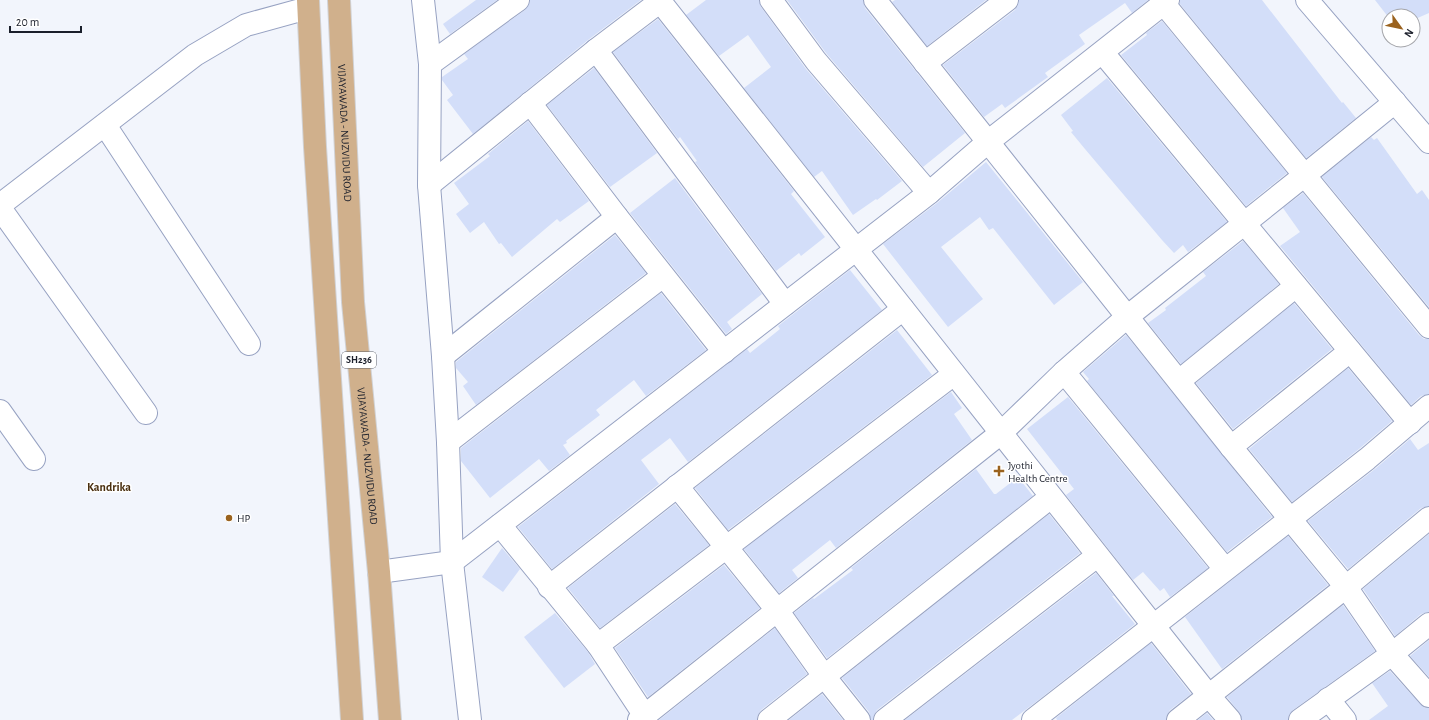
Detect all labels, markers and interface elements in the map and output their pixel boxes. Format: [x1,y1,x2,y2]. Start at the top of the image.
scale bar [10,8,81,34]
north arrow [1381,8,1421,48]
text: 20 m [16,16,39,28]
text: N [1402,27,1416,39]
street label: VIJAYAWADA - NUZVIDU ROAD [336,64,354,202]
road number: SH236 [342,352,376,368]
street label: VIJAYAWADA - NUZVIDU ROAD [356,387,380,525]
place label: Jyothi Health Centre [1008,460,1068,484]
marker: Jyothi Health Centre [993,465,1005,477]
district label: Kandrika [87,481,131,493]
marker: HP [224,513,234,523]
place label: HP [237,513,251,524]

